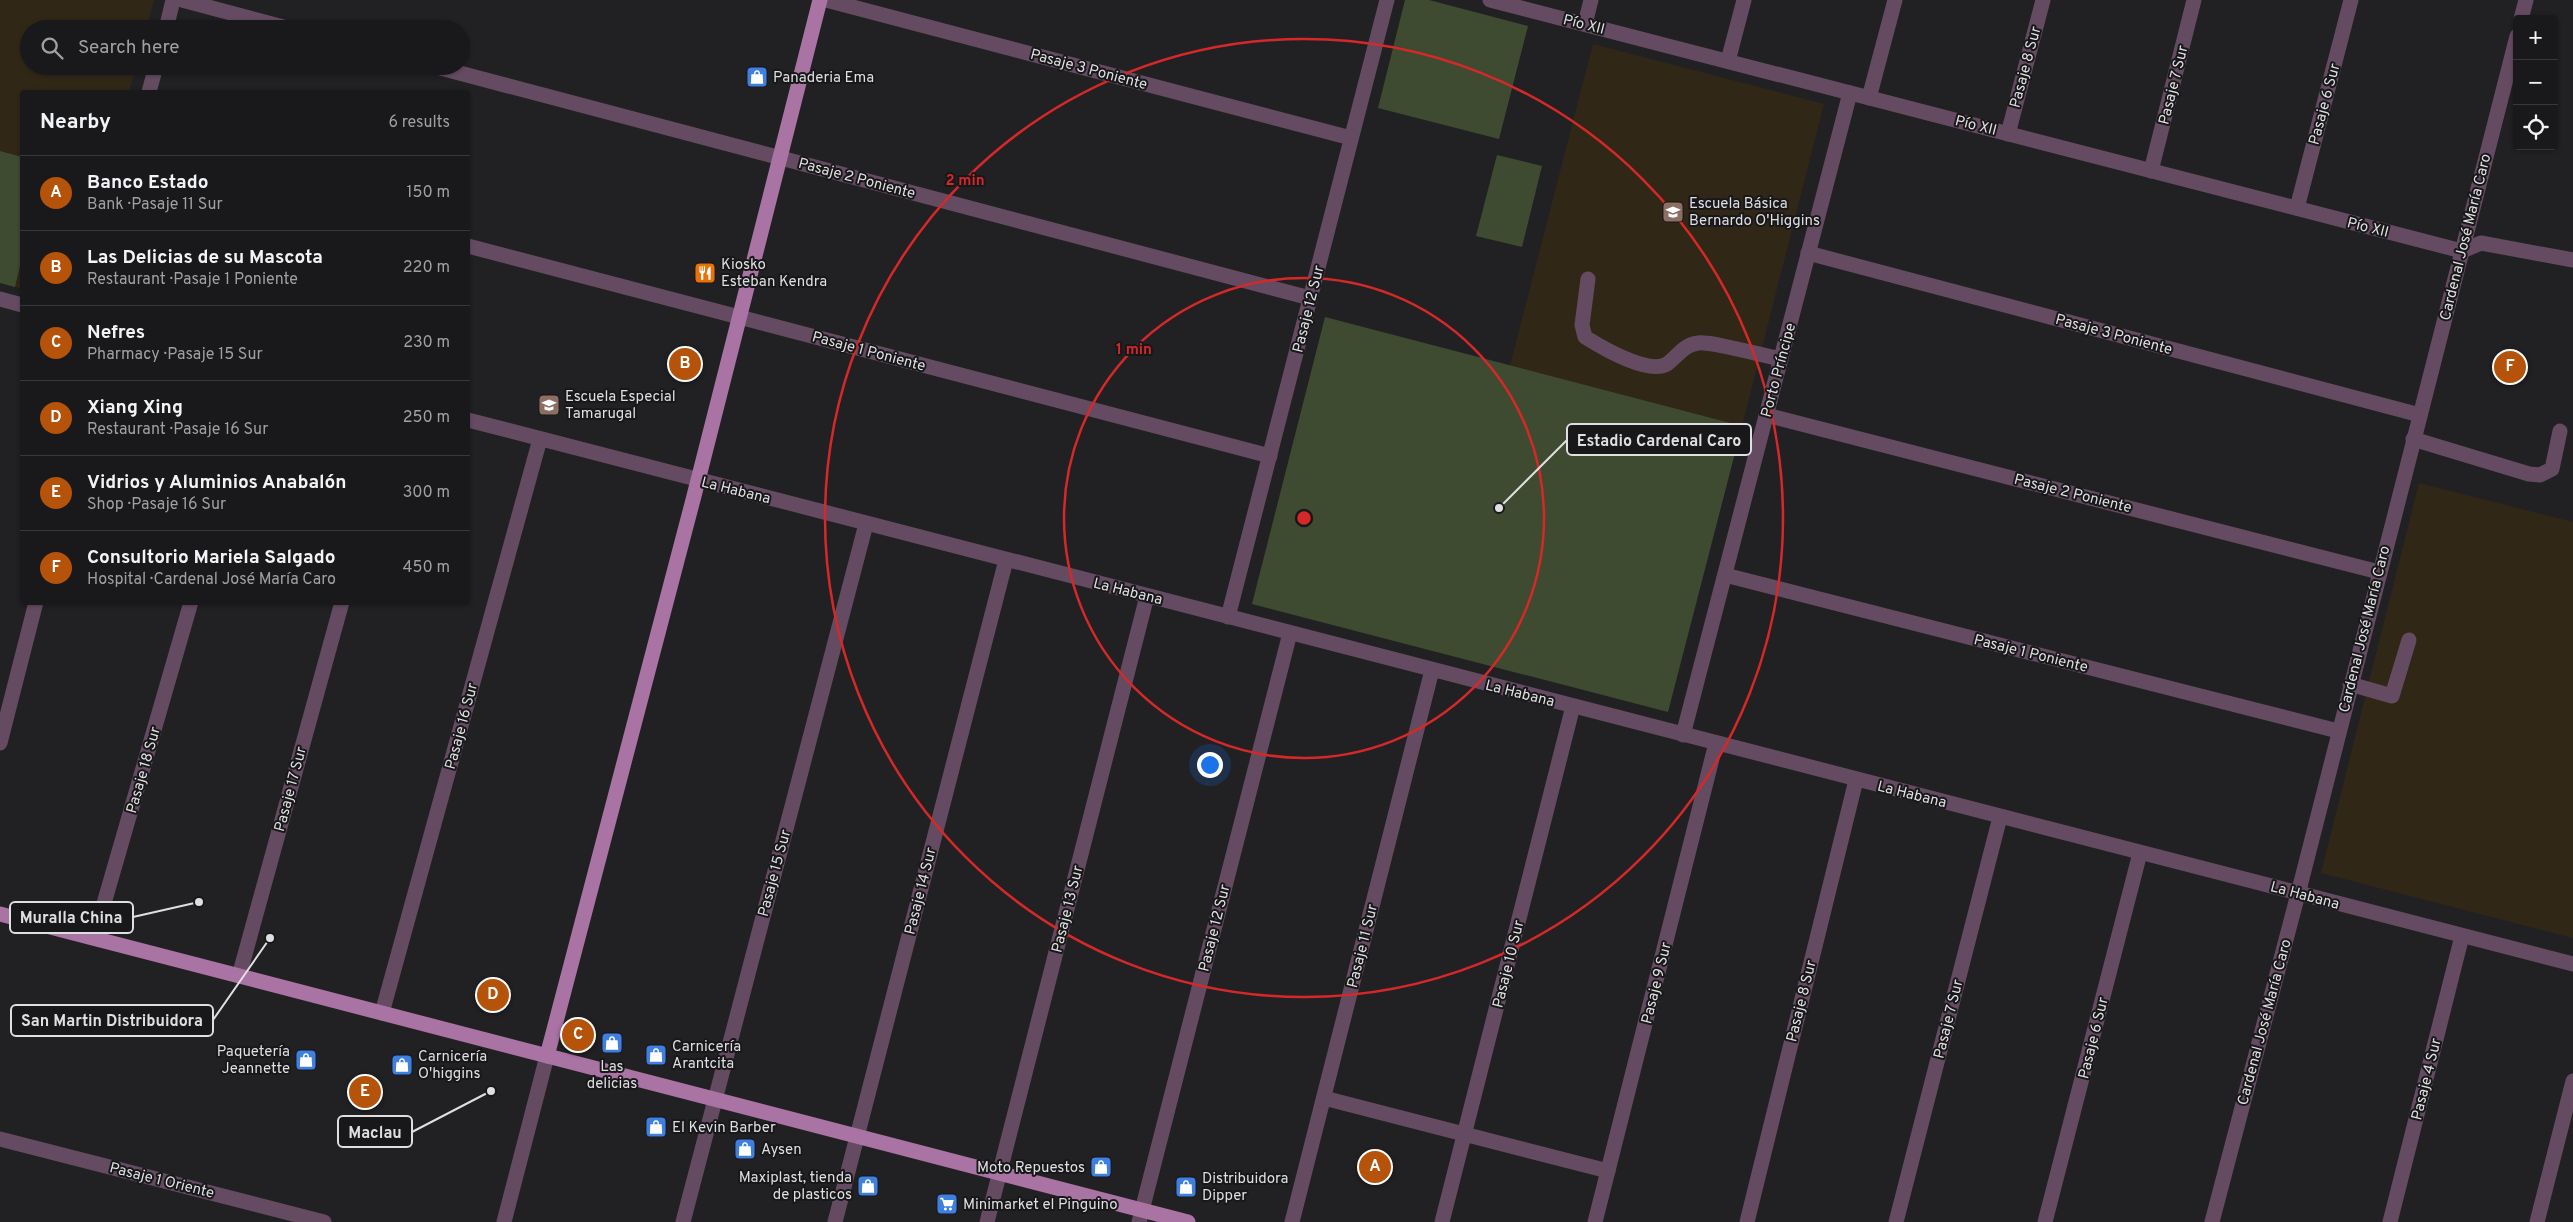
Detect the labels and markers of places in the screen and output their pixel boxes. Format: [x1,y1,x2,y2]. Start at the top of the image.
shop icon: Panaderia Ema [745,65,769,89]
place label: Panaderia Ema [773,69,874,88]
place label: Escuela Básica Bernardo O'Higgins [1689,195,1820,231]
school or university icon: Escuela Básica Bernardo O'Higgins [1661,200,1685,224]
place label: Kiosko Esteban Kendra [721,256,827,292]
restaurant icon: Kiosko Esteban Kendra [693,261,717,285]
pin: B [669,345,701,383]
pin: F [2494,348,2526,386]
place label: Escuela Especial Tamarugal [565,388,676,424]
school or university icon: Escuela Especial Tamarugal [537,393,561,417]
callout: Estadio Cardenal Caro [1567,424,1751,455]
centre of rings [1295,509,1313,527]
callout: Muralla China [10,902,133,933]
pin: D [477,976,509,1014]
callout: San Martin Distribuidora [11,1005,213,1036]
pin: C [562,1016,594,1054]
shop icon: Las delicias [600,1031,624,1055]
place label: Carnicería Arantcita [672,1038,741,1074]
place label: Paquetería Jeannette [217,1043,290,1079]
shop icon: Carnicería Arantcita [644,1043,668,1067]
shop icon: Paquetería Jeannette [294,1048,318,1072]
place label: Carnicería O'higgins [418,1048,487,1084]
shop icon: Carnicería O'higgins [390,1053,414,1077]
place label: Las delicias [587,1058,637,1094]
pin: E [349,1073,381,1111]
shop icon: El Kevin Barber [644,1115,668,1139]
callout: Maclau [338,1116,412,1147]
place label: El Kevin Barber [672,1119,776,1138]
shop icon: Aysen [733,1137,757,1161]
place label: Aysen [761,1141,802,1160]
pin: A [1359,1148,1391,1186]
shop icon: Moto Repuestos [1089,1155,1113,1179]
place label: Moto Repuestos [977,1159,1085,1178]
place label: Maxiplast, tienda de plasticos [739,1169,852,1205]
place label: Distribuidora Dipper [1202,1170,1288,1206]
shop icon: Maxiplast, tienda de plasticos [856,1174,880,1198]
shop icon: Distribuidora Dipper [1174,1175,1198,1199]
supermarket icon: Minimarket el Pinguino [935,1192,959,1216]
place label: Minimarket el Pinguino [963,1196,1118,1215]

